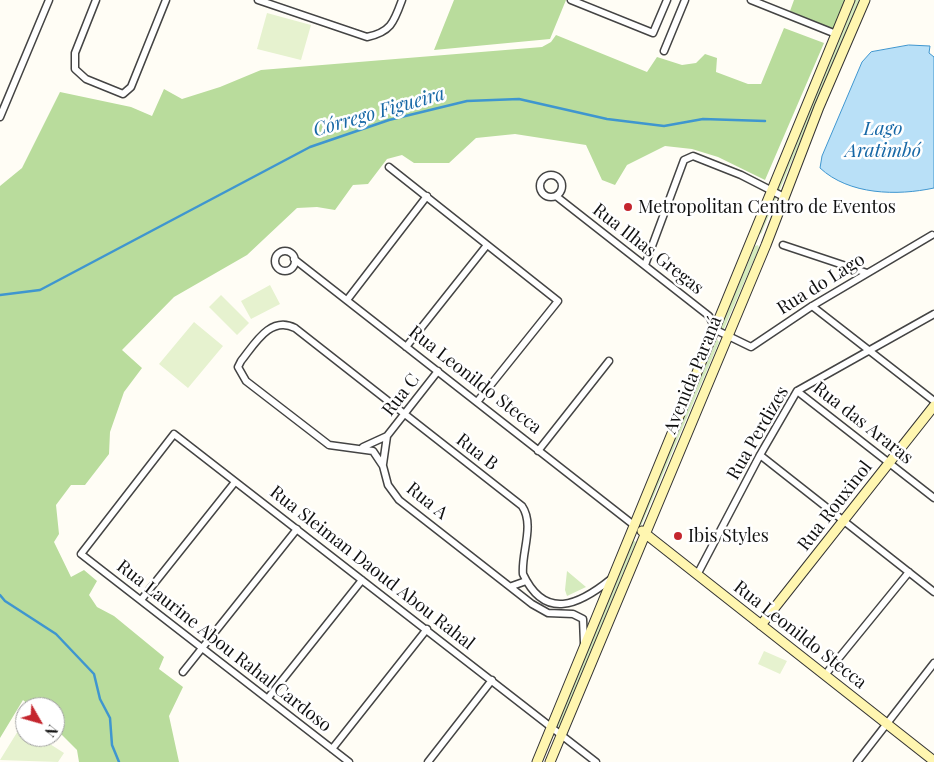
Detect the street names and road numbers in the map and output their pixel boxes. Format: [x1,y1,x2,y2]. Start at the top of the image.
street label: Rua Ilhas Gregas [588,199,708,299]
street label: Rua do Lago [773,249,869,319]
street label: Avenida Paraná [660,313,726,437]
street label: Rua Leonildo Stecca [404,321,546,439]
street label: Rua C [378,369,424,421]
street label: Rua das Araras [809,377,917,469]
street label: Rua Perdizes [723,383,793,483]
street label: Rua B [452,429,502,475]
street label: Rua Rouxinol [793,457,877,555]
street label: Rua A [402,478,452,524]
street label: Rua Sleiman Daoud Abou Rahal [265,481,479,655]
street label: Rua Laurine Abou Rahal Cardoso [112,555,336,737]
street label: Rua Leonildo Stecca [729,576,871,694]

